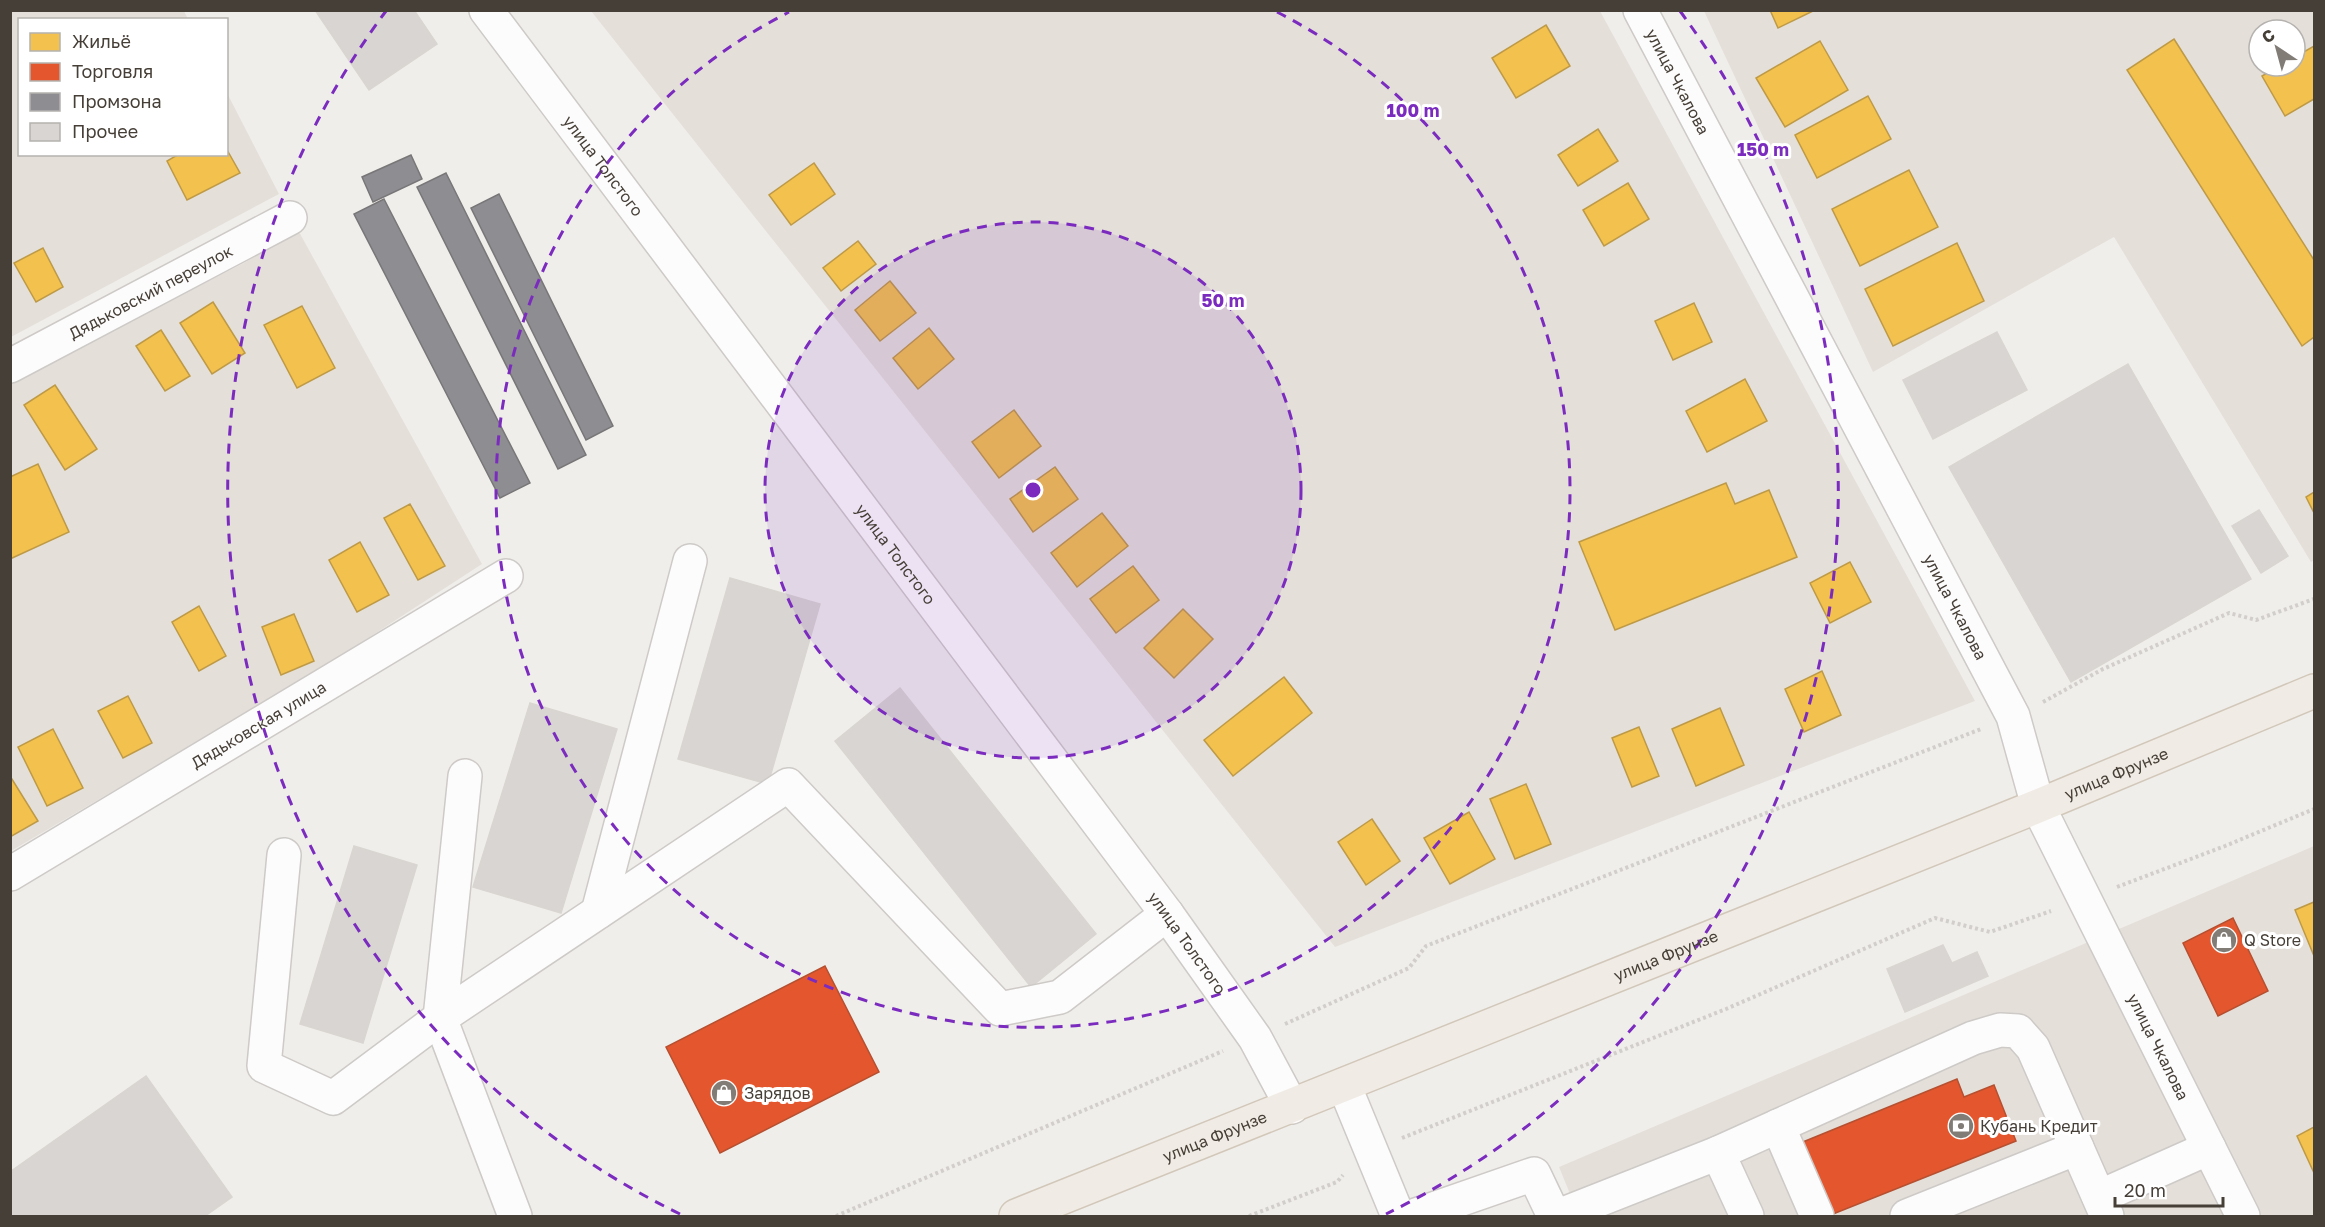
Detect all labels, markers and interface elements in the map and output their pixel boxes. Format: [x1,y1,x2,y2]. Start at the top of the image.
legend [18,18,228,156]
north arrow [2247,18,2307,78]
text: С [2258,24,2279,47]
street label: улица Чкалова [1642,25,1714,138]
text: Жильё [72,30,131,52]
text: Торговля [72,60,153,82]
text: Промзона [72,90,162,112]
text: 100 m [1387,99,1439,121]
street label: улица Толстого [559,111,648,220]
text: Прочее [72,120,138,142]
text: 150 m [1737,138,1789,160]
street label: Дядьковский переулок [65,240,236,343]
text: 50 m [1202,289,1244,311]
centre of rings [1023,480,1043,500]
street label: улица Толстого [851,500,940,608]
street label: улица Чкалова [1919,550,1991,663]
street label: Дядьковская улица [188,677,330,773]
street label: улица Фрунзе [2061,743,2171,804]
street label: улица Толстого [1144,888,1231,998]
street label: улица Фрунзе [1611,925,1721,985]
shop icon: Q Store [2209,925,2239,955]
place label: Q Store [2244,930,2301,950]
street label: улица Чкалова [2123,990,2193,1103]
shop icon: Зарядов [709,1078,739,1108]
place label: Зарядов [744,1083,811,1103]
street label: улица Фрунзе [1160,1106,1270,1166]
bank icon: Кубань Кредит [1946,1111,1976,1141]
place label: Кубань Кредит [1980,1116,2098,1136]
scale bar [2115,1170,2223,1208]
text: 20 m [2124,1179,2166,1201]

